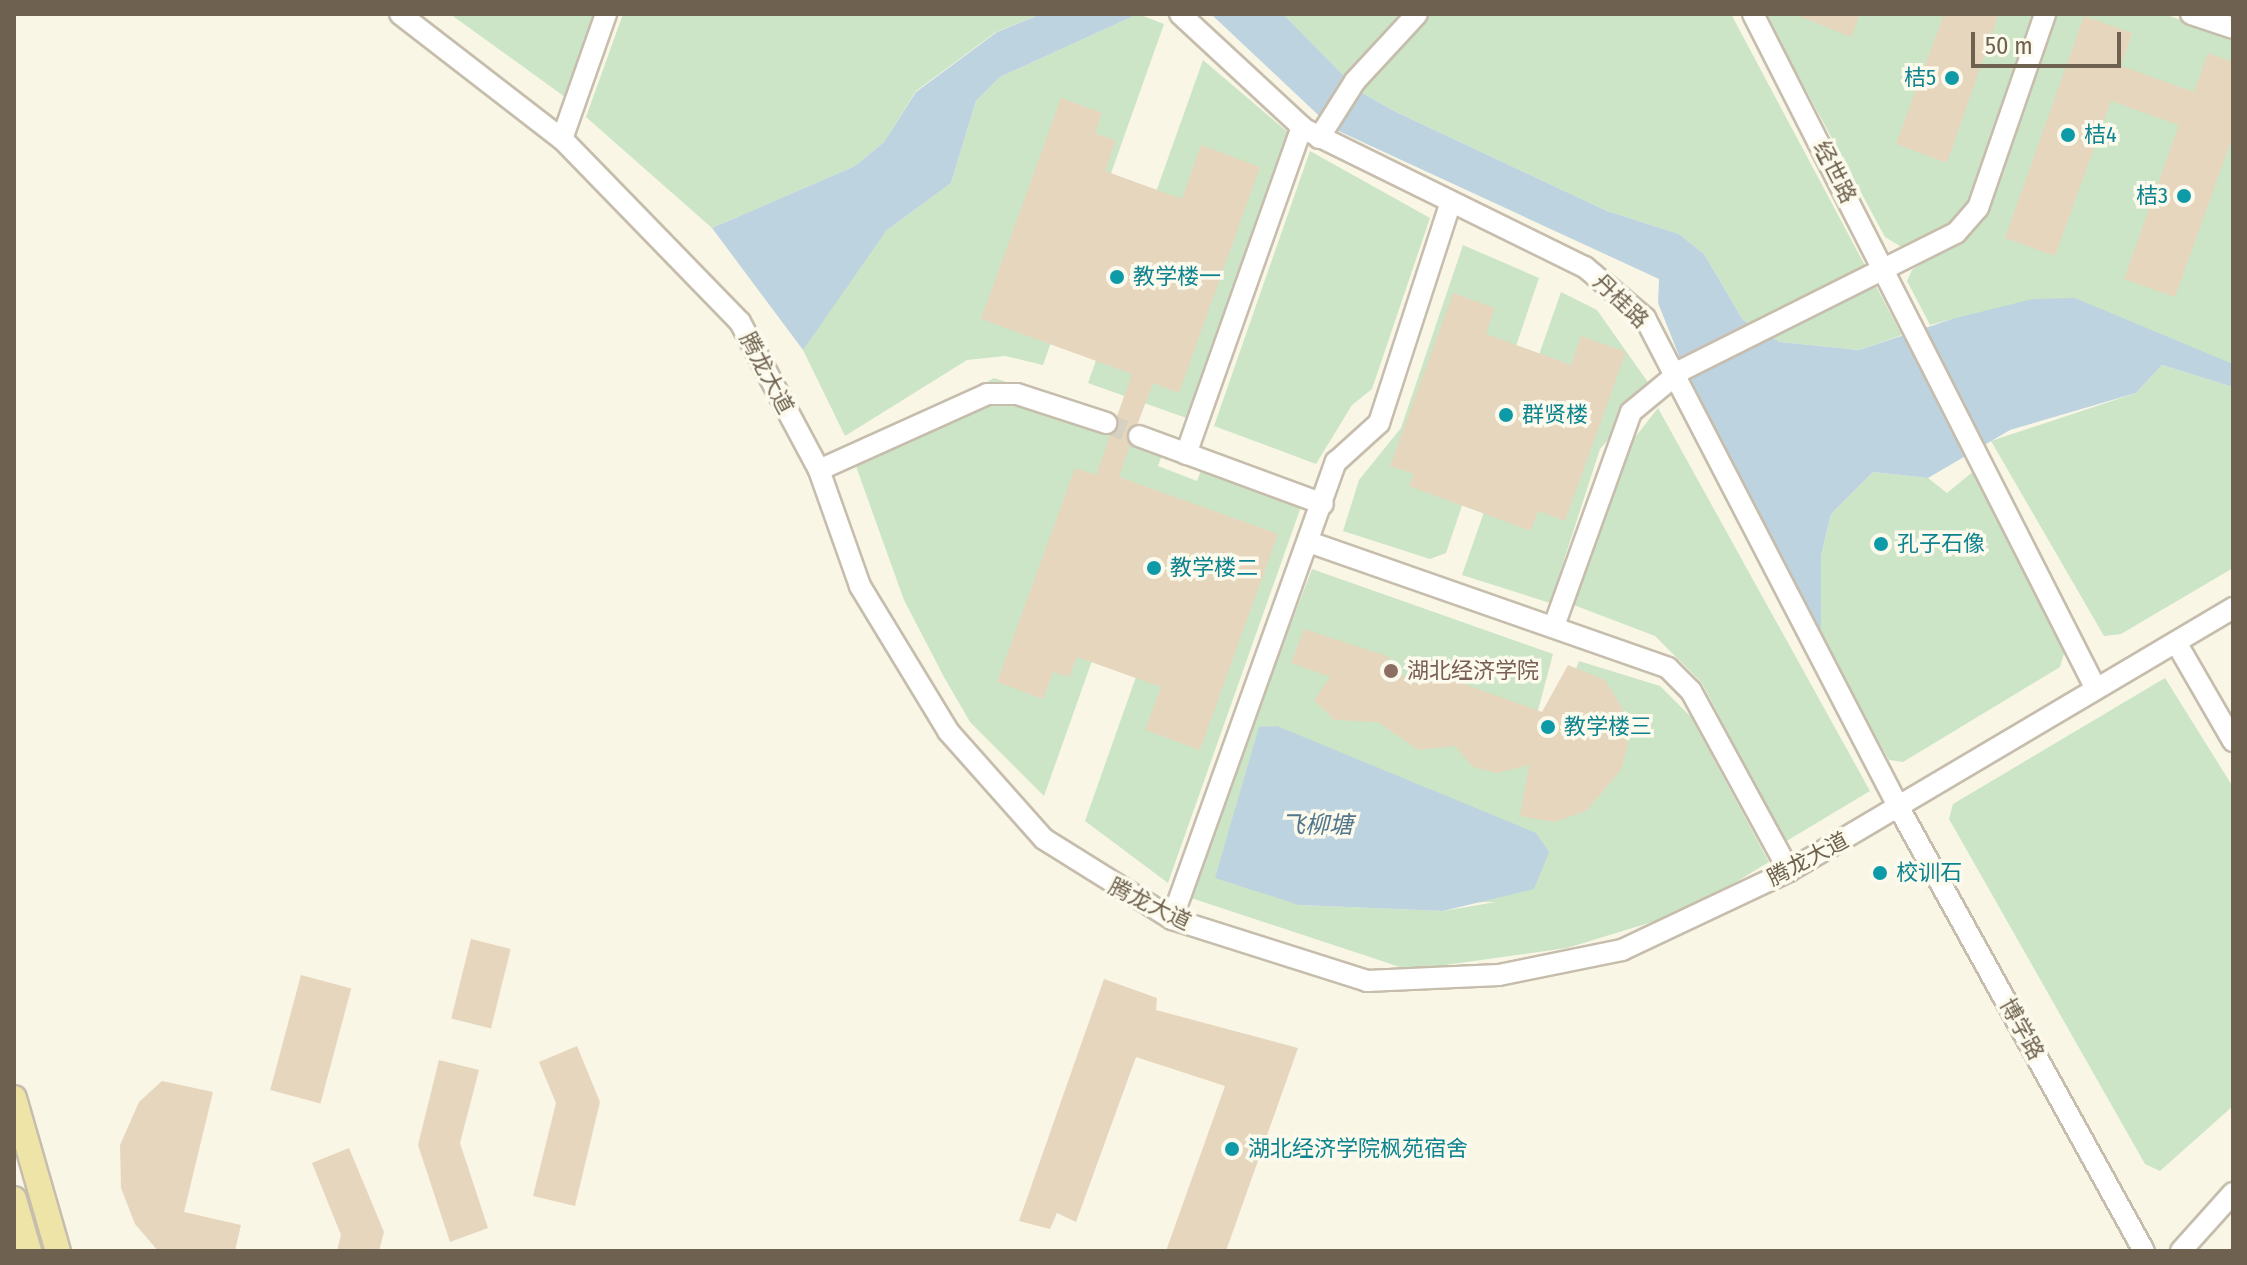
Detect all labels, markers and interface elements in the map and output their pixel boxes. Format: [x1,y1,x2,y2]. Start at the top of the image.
scale bar [1975,16,2125,66]
text: 50 m [1985,32,2033,60]
place label: 桔5 [1904,65,1936,91]
marker: 桔5 [1943,69,1961,87]
place label: 桔4 [2084,122,2117,148]
marker: 桔4 [2059,126,2077,144]
street label: 经世路 [1808,137,1862,207]
place label: 桔3 [2136,183,2168,209]
marker: 桔3 [2175,187,2193,205]
place label: 教学楼一 [1133,264,1221,290]
marker: 教学楼一 [1108,268,1126,286]
street label: 丹桂路 [1588,269,1654,333]
street label: 腾龙大道 [735,328,799,418]
place label: 群贤楼 [1522,402,1588,428]
marker: 群贤楼 [1497,406,1515,424]
place label: 孔子石像 [1897,531,1985,557]
marker: 孔子石像 [1872,535,1890,553]
place label: 教学楼二 [1170,555,1258,581]
marker: 教学楼二 [1145,559,1163,577]
place label: 湖北经济学院 [1407,658,1539,684]
marker: 湖北经济学院 [1382,662,1400,680]
place label: 教学楼三 [1564,714,1652,740]
marker: 教学楼三 [1539,718,1557,736]
water label: 飞柳塘 [1281,812,1353,840]
street label: 腾龙大道 [1763,827,1853,891]
place label: 校训石 [1896,860,1962,886]
marker: 校训石 [1871,864,1889,882]
street label: 腾龙大道 [1105,873,1195,935]
street label: 博学路 [1994,994,2050,1064]
place label: 湖北经济学院枫苑宿舍 [1248,1136,1468,1162]
marker: 湖北经济学院枫苑宿舍 [1223,1140,1241,1158]

